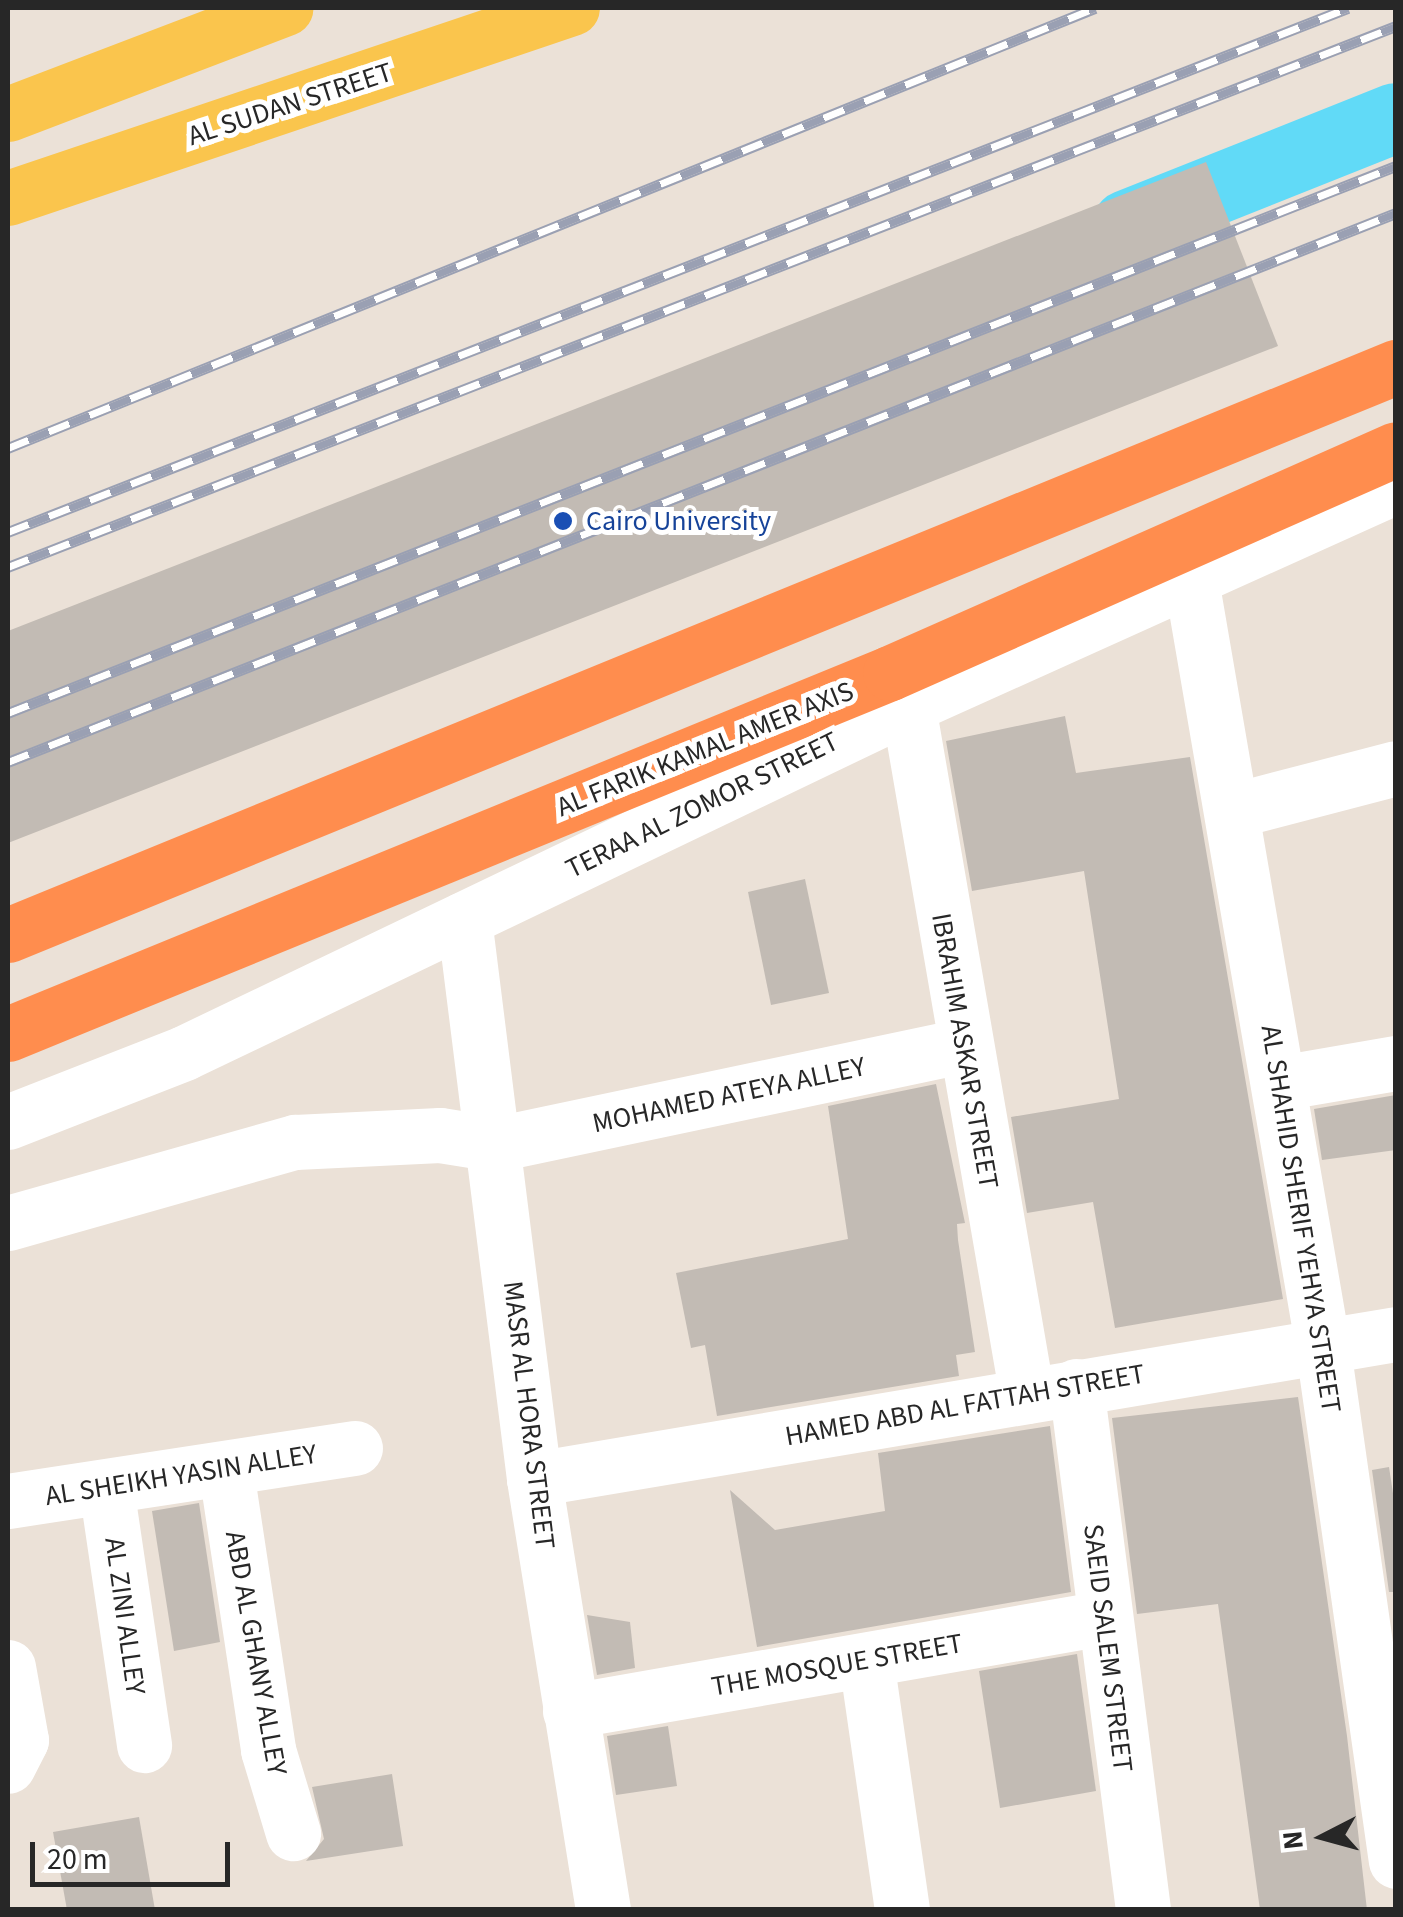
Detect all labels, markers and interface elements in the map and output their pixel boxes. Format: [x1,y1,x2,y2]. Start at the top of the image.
street label: AL SUDAN STREET [183,55,397,153]
place label: Cairo University [586,504,771,538]
marker: Cairo University [550,508,576,534]
street label: AL FARIK KAMAL AMER AXIS [552,674,858,824]
street label: TERAA AL ZOMOR STREET [560,724,844,886]
street label: IBRAHIM ASKAR STREET [924,911,1006,1191]
street label: AL SHAHID SHERIF YEHYA STREET [1254,1023,1348,1415]
street label: MOHAMED ATEYA ALLEY [590,1050,868,1140]
street label: MASR AL HORA STREET [496,1279,562,1551]
street label: HAMED ABD AL FATTAH STREET [783,1357,1147,1453]
street label: AL SHEIKH YASIN ALLEY [43,1437,319,1513]
street label: SAEID SALEM STREET [1076,1522,1140,1774]
street label: ABD AL GHANY ALLEY [218,1528,294,1778]
street label: AL ZINI ALLEY [97,1535,153,1697]
street label: THE MOSQUE STREET [709,1626,965,1704]
north arrow [1273,1787,1373,1887]
scale bar [35,1822,235,1884]
text: N [1272,1829,1314,1851]
text: 20 m [47,1838,108,1881]

